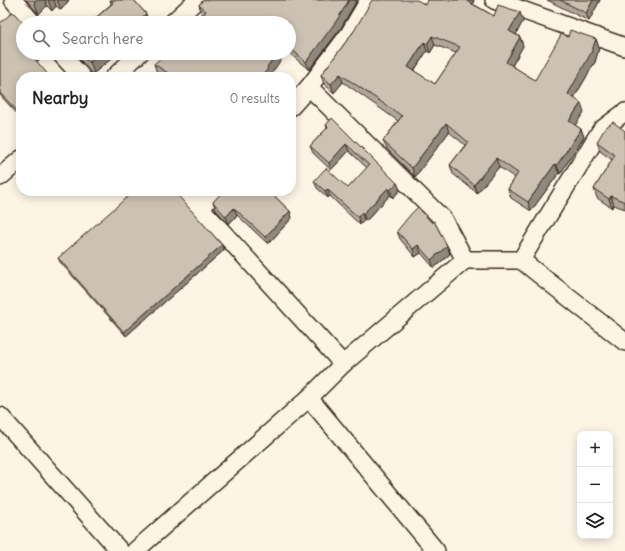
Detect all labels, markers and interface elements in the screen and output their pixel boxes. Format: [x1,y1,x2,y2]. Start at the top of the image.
search box [16,16,296,60]
icon: search [30,27,52,49]
text: Search here [62,29,143,48]
text: Nearby [32,87,88,109]
text: 0 results [230,90,280,107]
map controls [577,431,613,539]
button: + [577,431,613,467]
button: − [577,467,613,503]
button: layers [577,503,613,539]

